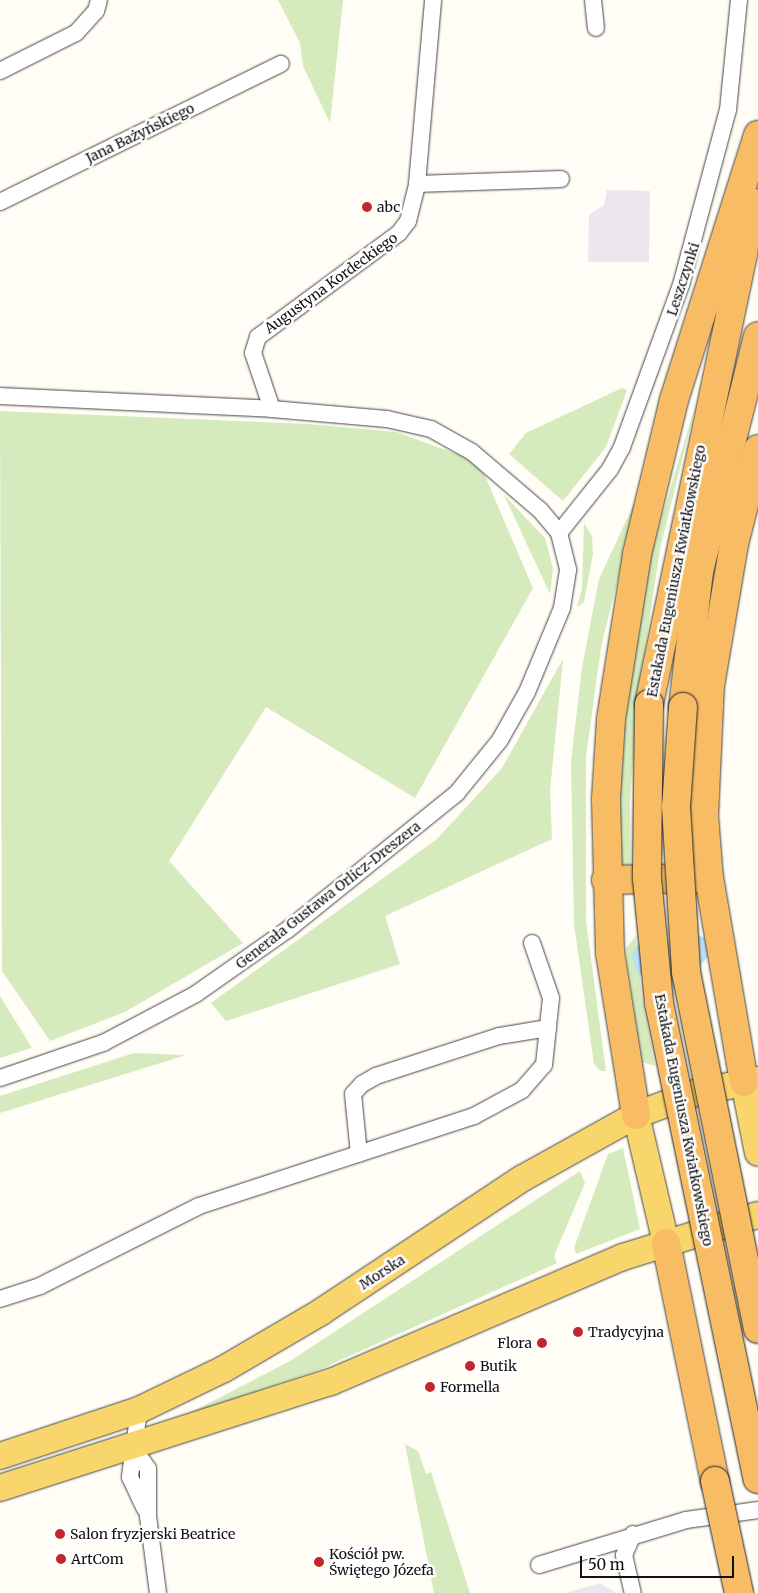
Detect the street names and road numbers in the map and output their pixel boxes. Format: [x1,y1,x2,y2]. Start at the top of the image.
street label: Jana Bażyńskiego [83,99,197,167]
street label: Augustyna Kordeckiego [261,229,401,337]
street label: Leszczynki [663,240,703,318]
street label: Estakada Eugeniusza Kwiatkowskiego [643,443,709,699]
street label: Generała Gustawa Orlicz-Dreszera [232,818,424,972]
street label: Estakada Eugeniusza Kwiatkowskiego [651,992,717,1248]
street label: Morska [356,1251,408,1293]

